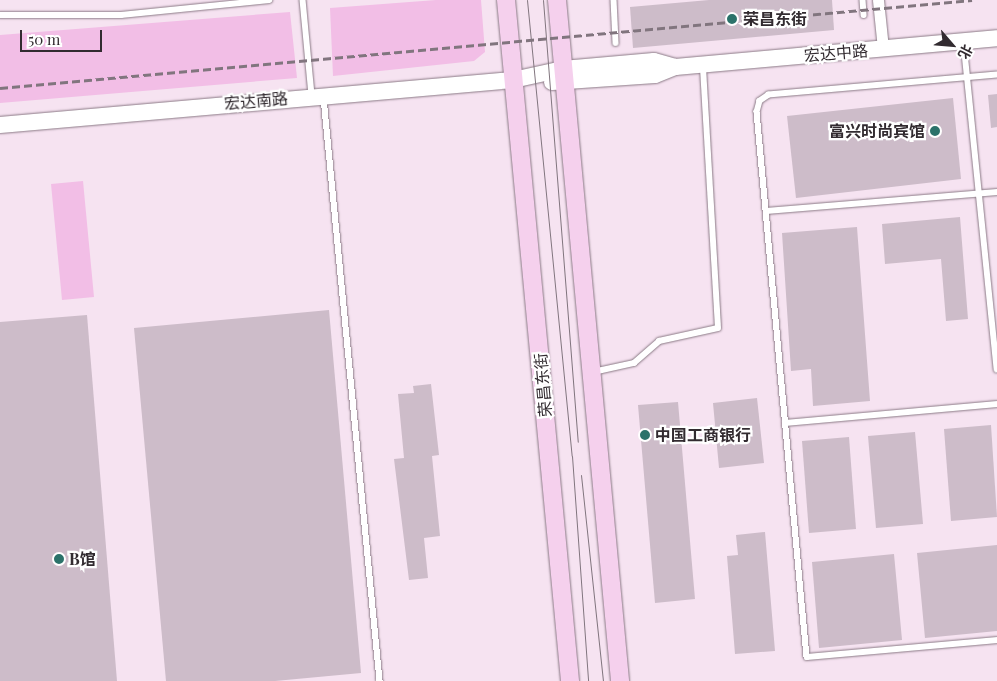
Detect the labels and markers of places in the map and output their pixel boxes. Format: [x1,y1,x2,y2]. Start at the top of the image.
place label: 荣昌东街 [743,9,807,29]
marker: 荣昌东街 [725,12,739,26]
place label: 富兴时尚宾馆 [829,121,925,141]
marker: 富兴时尚宾馆 [929,125,941,137]
place label: 中国工商银行 [655,425,751,445]
marker: 中国工商银行 [639,429,651,441]
place label: B馆 [69,549,96,569]
marker: B馆 [53,553,65,565]

